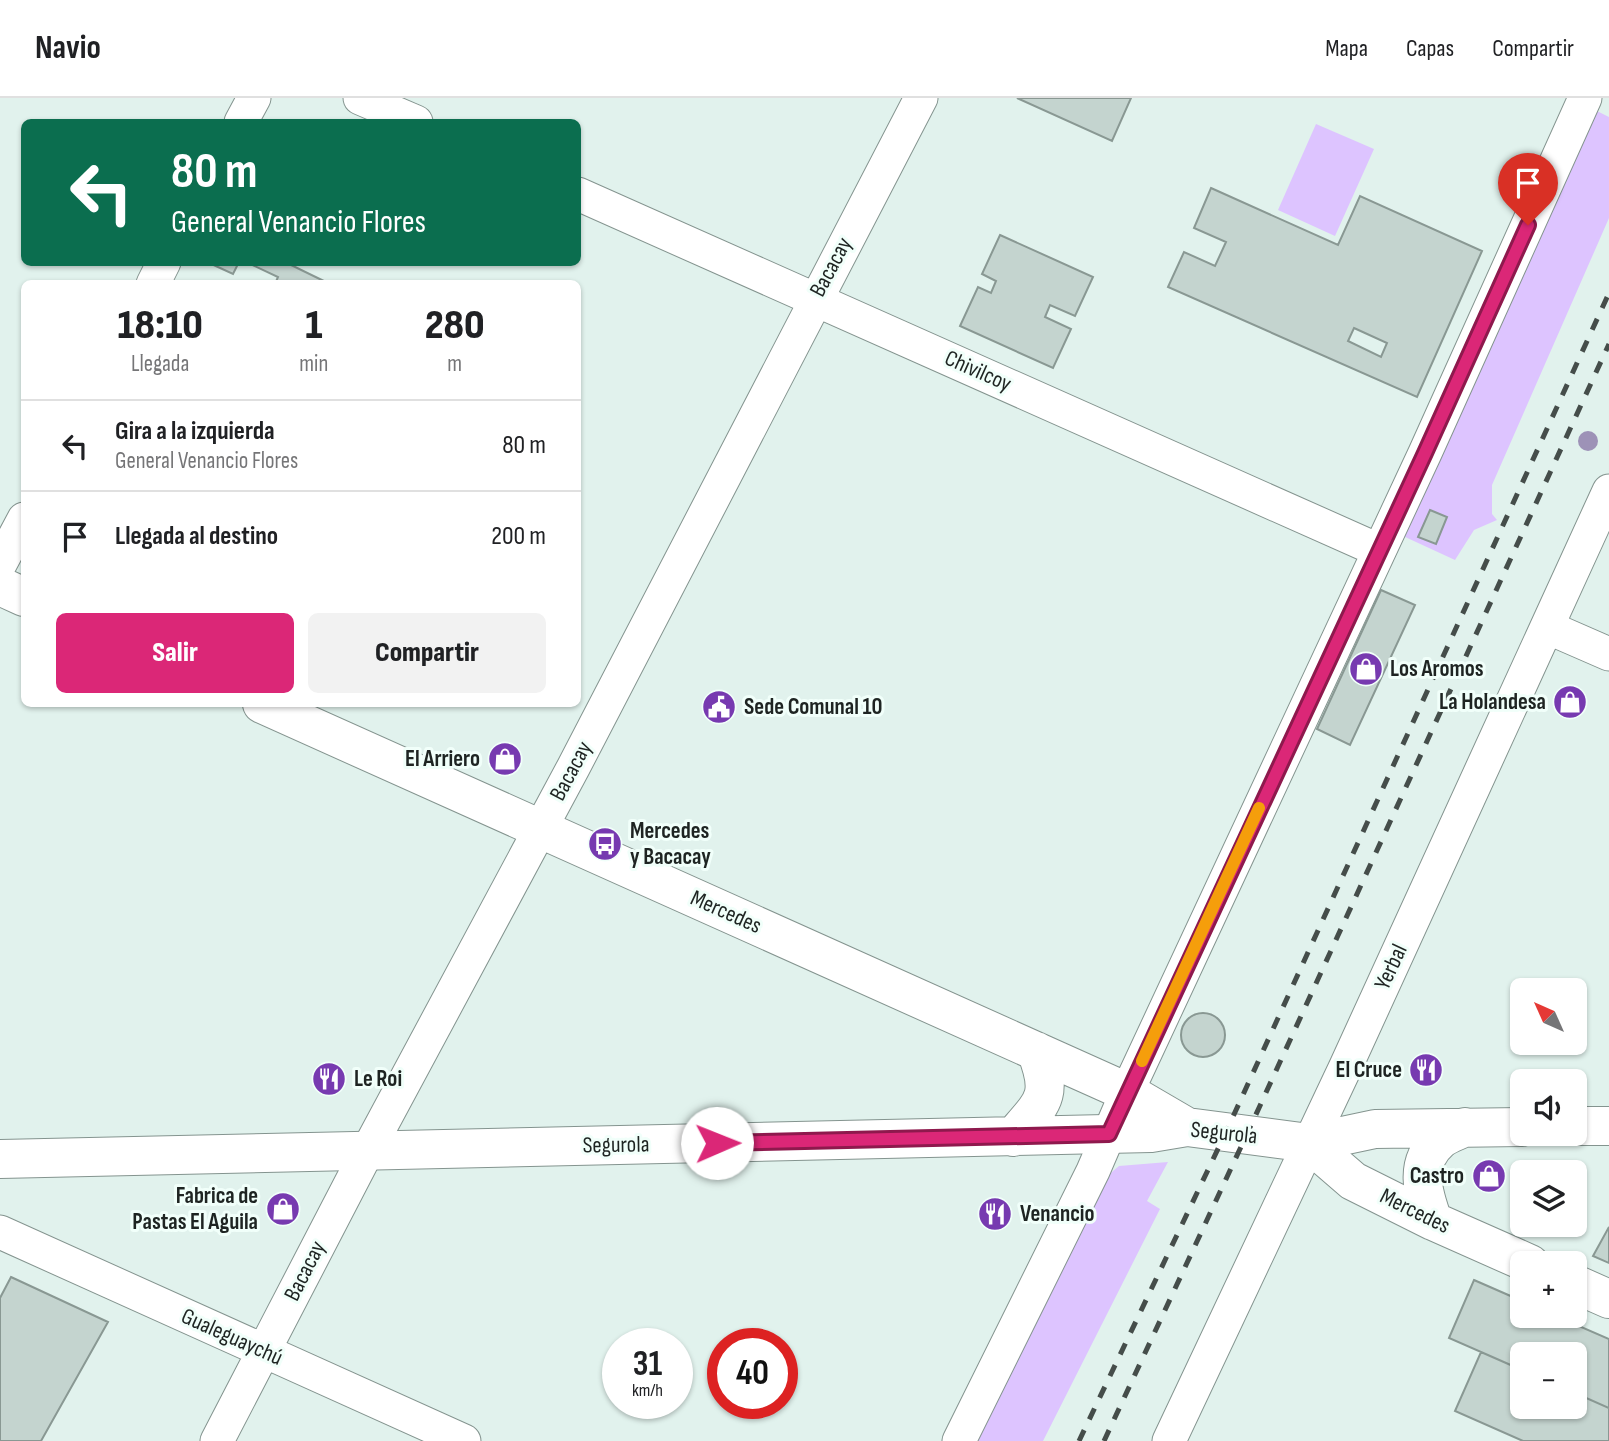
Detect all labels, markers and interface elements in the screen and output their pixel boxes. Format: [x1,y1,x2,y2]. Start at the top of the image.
text: Navio [35,28,101,68]
text: Mapa [1325,34,1368,63]
text: Capas [1406,34,1454,63]
text: Compartir [1492,34,1574,63]
text: 80 m [171,143,258,202]
icon: left [56,147,147,238]
pin [1498,153,1558,225]
icon: arrive [1509,164,1547,202]
text: General Venancio Flores [171,203,426,242]
street label: Bacacay [804,232,858,302]
text: 18:10 [117,300,203,351]
text: 1 [305,300,322,351]
text: 280 [425,300,485,351]
street label: Chivilcoy [940,344,1016,398]
text: Llegada [131,350,189,378]
text: min [299,350,328,378]
text: m [447,350,462,378]
text: Gira a la izquierda [115,416,275,447]
icon: left [56,427,94,465]
text: 80 m [502,430,546,461]
text: General Venancio Flores [115,447,298,475]
icon: arrive [56,518,94,556]
text: Llegada al destino [115,521,278,552]
text: 200 m [491,521,546,552]
button: Salir [56,613,294,693]
button: Compartir [308,613,546,693]
shop icon: Los Aromos [1347,650,1385,688]
place label: Los Aromos [1390,655,1484,683]
shop icon: La Holandesa [1551,683,1589,721]
public building icon: Sede Comunal 10 [700,688,738,726]
place label: La Holandesa [1439,688,1546,716]
place label: Sede Comunal 10 [744,693,882,721]
street label: Bacacay [544,736,598,806]
shop icon: El Arriero [486,740,524,778]
place label: El Arriero [405,745,480,773]
place label: Mercedes y Bacacay [630,817,711,871]
bus stop icon: Mercedes y Bacacay [586,825,624,863]
street label: Mercedes [686,884,766,940]
street label: Yerbal [1368,940,1414,994]
north arrow [1510,978,1587,1055]
map controls [1510,978,1587,1419]
restaurant icon: El Cruce [1407,1051,1445,1089]
place label: El Cruce [1335,1056,1402,1084]
restaurant icon: Le Roi [310,1060,348,1098]
place label: Le Roi [354,1065,402,1093]
button: sound [1510,1069,1587,1146]
position arrow [680,1106,754,1180]
street label: Segurola [1189,1116,1259,1150]
street label: Segurola [582,1130,650,1160]
shop icon: Castro [1470,1157,1508,1195]
button: layers [1510,1160,1587,1237]
place label: Castro [1410,1162,1464,1190]
place label: Fabrica de Pastas El Aguila [132,1182,258,1236]
street label: Mercedes [1375,1182,1455,1240]
shop icon: Fabrica de Pastas El Aguila [264,1190,302,1228]
restaurant icon: Venancio [976,1195,1014,1233]
place label: Venancio [1020,1200,1095,1228]
street label: Bacacay [278,1236,332,1306]
button: + [1510,1251,1587,1328]
street label: Gualeguaychú [177,1302,287,1372]
speed limit sign: 40 [707,1328,798,1419]
button: − [1510,1342,1587,1419]
text: 31 [633,1343,662,1386]
text: km/h [632,1380,663,1401]

